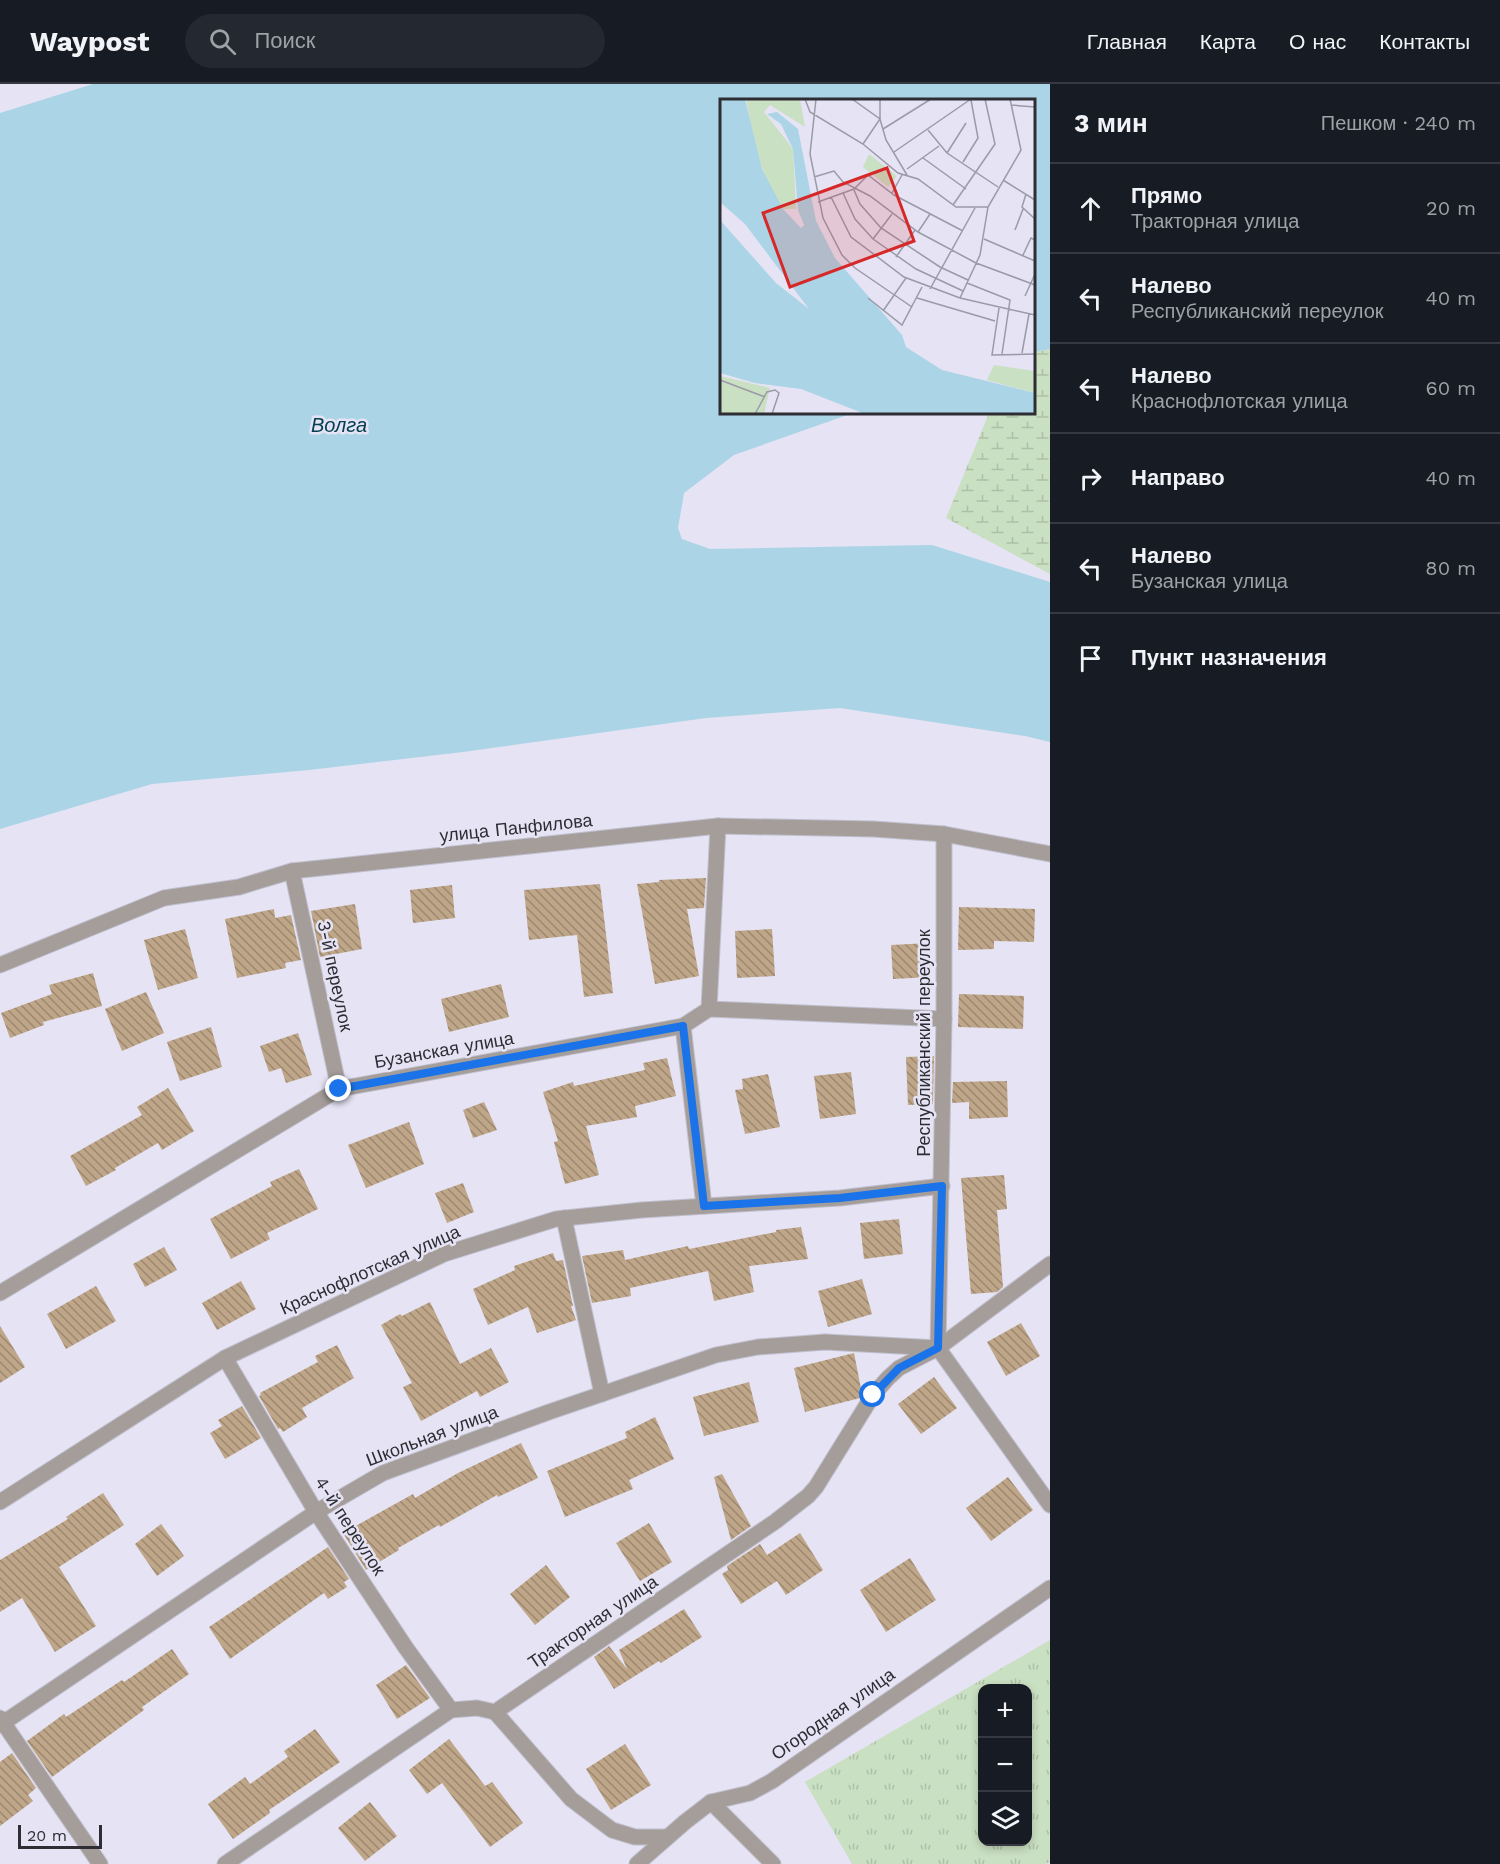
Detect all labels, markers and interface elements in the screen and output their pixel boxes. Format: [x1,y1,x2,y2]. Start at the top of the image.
search box [185,14,605,68]
text: Waypost [30,25,149,58]
icon: search [206,25,239,58]
text: Поиск [254,28,315,53]
text: Главная [1087,29,1167,54]
text: Карта [1200,29,1256,54]
text: О нас [1289,29,1346,54]
text: Контакты [1379,29,1470,54]
inset map [720,99,1035,414]
text: 3 мин [1074,108,1148,138]
text: Пешком · 240 m [1321,111,1476,135]
text: Прямо [1131,183,1202,208]
icon: ahead [1074,192,1107,225]
text: 20 m [1426,196,1476,220]
text: Тракторная улица [1131,209,1299,233]
text: Налево [1131,273,1212,298]
icon: left [1074,282,1107,315]
text: 40 m [1425,286,1476,310]
text: Республиканский переулок [1131,299,1384,323]
text: Налево [1131,363,1212,388]
icon: left [1074,372,1107,405]
text: 60 m [1426,376,1476,400]
text: Краснофлотская улица [1131,389,1348,413]
water label: Волга [311,413,367,437]
icon: right [1074,462,1107,495]
text: Направо [1131,465,1225,490]
text: 40 m [1425,466,1476,490]
text: Налево [1131,543,1212,568]
icon: left [1074,552,1107,585]
text: 80 m [1425,556,1476,580]
text: Бузанская улица [1131,569,1288,593]
icon: arrive [1074,642,1107,675]
text: Пункт назначения [1131,645,1327,670]
street label: улица Панфилова [439,809,594,846]
street label: 3-й переулок [314,919,357,1033]
street label: Республиканский переулок [913,929,934,1157]
street label: Бузанская улица [373,1027,516,1072]
route end [325,1075,351,1101]
street label: Краснофлотская улица [277,1220,464,1319]
route start [859,1381,885,1407]
street label: Школьная улица [363,1400,502,1470]
street label: 4-й переулок [311,1473,390,1579]
street label: Тракторная улица [524,1570,662,1673]
street label: Огородная улица [767,1663,899,1764]
map controls [978,1684,1032,1846]
button: + [978,1684,1032,1738]
button: − [978,1738,1032,1792]
button: layers [978,1792,1032,1846]
scale bar [18,1822,102,1850]
text: 20 m [27,1826,67,1845]

